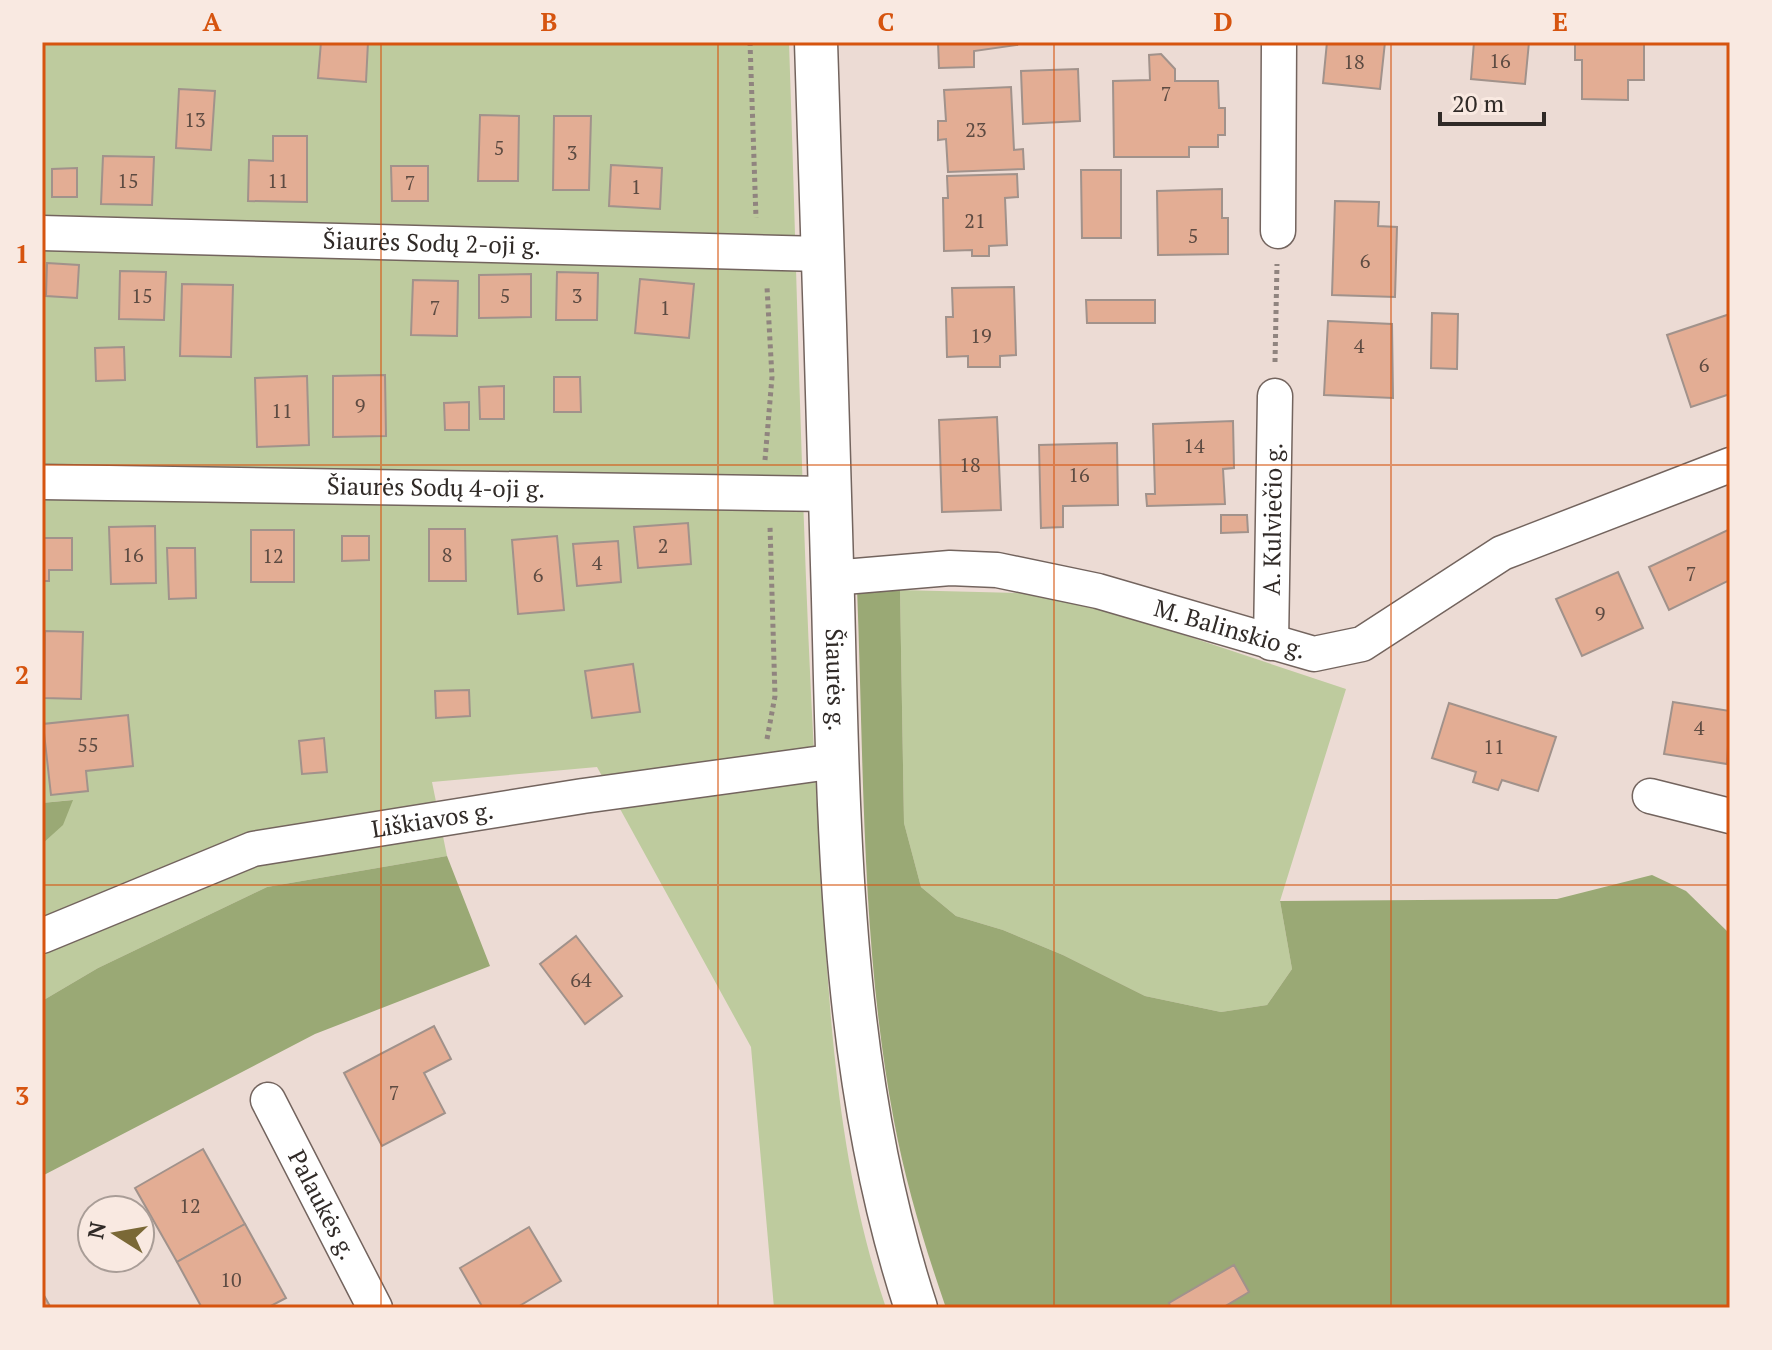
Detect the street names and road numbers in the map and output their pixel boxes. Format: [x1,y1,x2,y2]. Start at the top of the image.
street label: Šiaurės Sodų 2-oji g. [322,224,541,261]
street label: A. Kulviečio g. [1255,442,1289,596]
street label: Šiaurės Sodų 4-oji g. [327,469,545,505]
street label: M. Balinskio g. [1151,591,1310,666]
street label: Šiaurės g. [819,628,853,732]
street label: Liškiavos g. [369,794,496,845]
street label: Palaukės g. [281,1144,364,1265]

